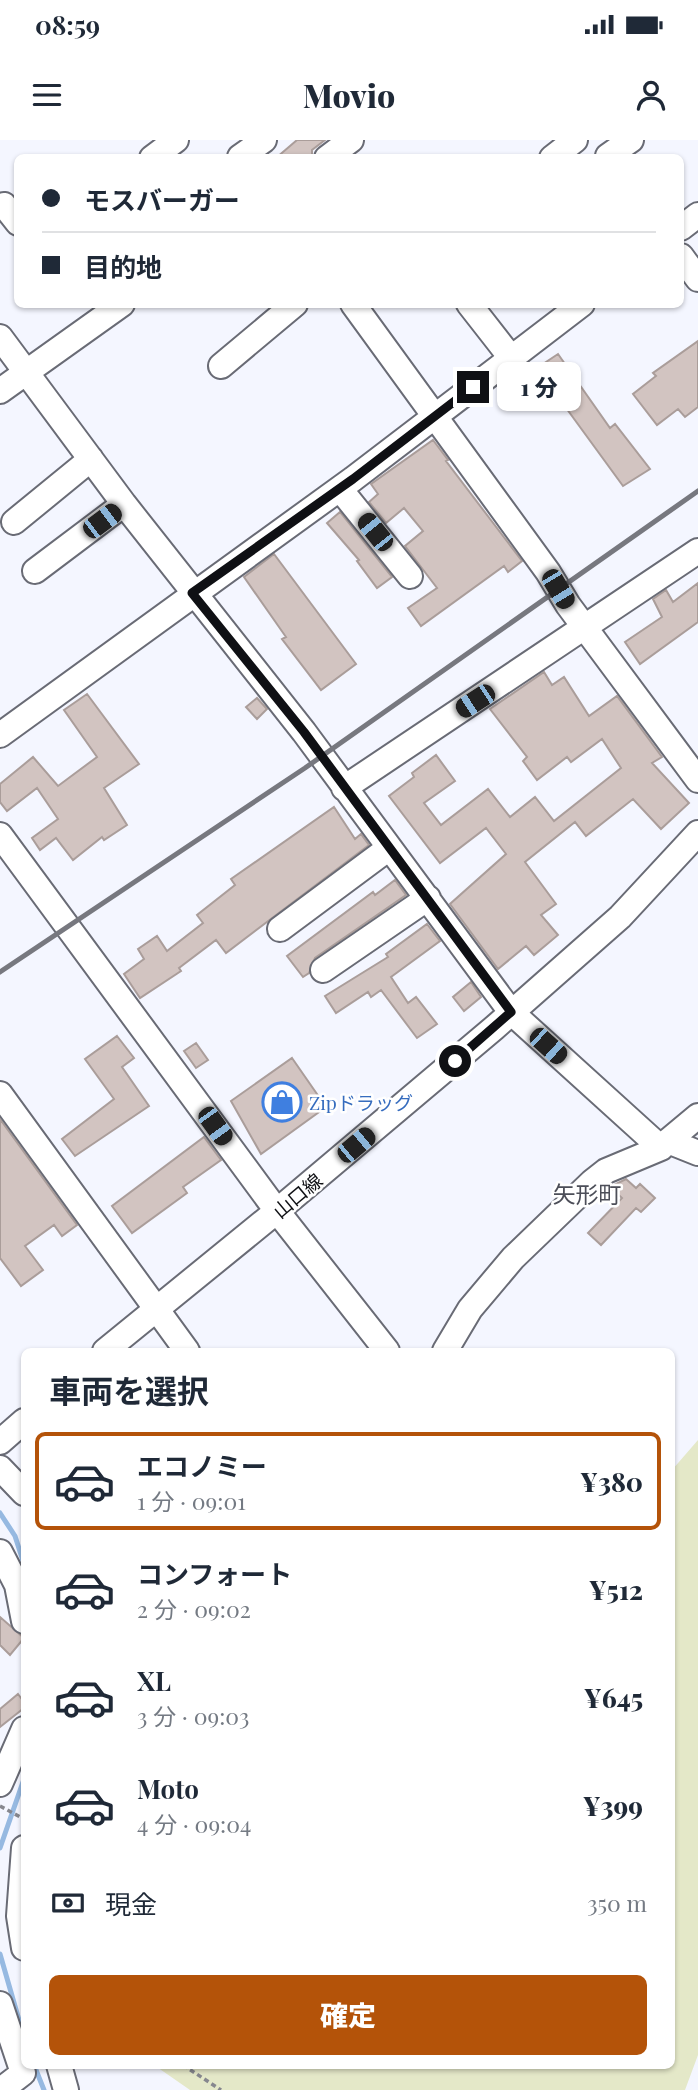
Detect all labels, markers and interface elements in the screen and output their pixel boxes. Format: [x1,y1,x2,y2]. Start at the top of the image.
text: 08:59 [35,7,100,42]
text: Movio [303,73,395,116]
icon: menu [28,76,66,114]
icon: person [632,76,670,114]
text: モスバーガー [84,182,240,217]
text: 目的地 [84,249,162,284]
callout: 1 分 [498,362,582,412]
route end [457,371,489,403]
text: 1 分 [520,371,558,402]
car [79,500,126,542]
car [354,509,397,555]
car [539,566,578,612]
car [452,681,499,721]
car [526,1024,571,1068]
route start [439,1045,471,1077]
shop icon: Zipドラッグ [261,1081,303,1123]
place label: Zipドラッグ [309,1089,413,1115]
car [195,1103,236,1149]
car [334,1123,379,1167]
street label: 山口線 [267,1167,327,1223]
district label: 矢形町 [553,1178,622,1209]
text: 車両を選択 [49,1368,209,1411]
text: エコノミー [137,1448,267,1483]
icon: car [53,1450,116,1513]
text: ¥380 [580,1464,643,1499]
text: 1 分 · 09:01 [137,1485,246,1516]
text: コンフォート [137,1556,292,1591]
icon: car [53,1558,116,1621]
text: ¥512 [589,1572,643,1607]
text: 2 分 · 09:02 [137,1593,251,1624]
text: XL [137,1663,171,1698]
icon: car [53,1666,116,1729]
text: ¥645 [584,1680,643,1715]
text: 3 分 · 09:03 [137,1700,249,1731]
text: Moto [137,1771,199,1806]
icon: car [53,1774,116,1837]
text: ¥399 [583,1788,643,1823]
text: 4 分 · 09:04 [137,1808,251,1839]
icon: cash [49,1884,87,1922]
text: 現金 [105,1886,157,1921]
text: 350 m [587,1887,647,1918]
button: 確定 [49,1975,647,2055]

